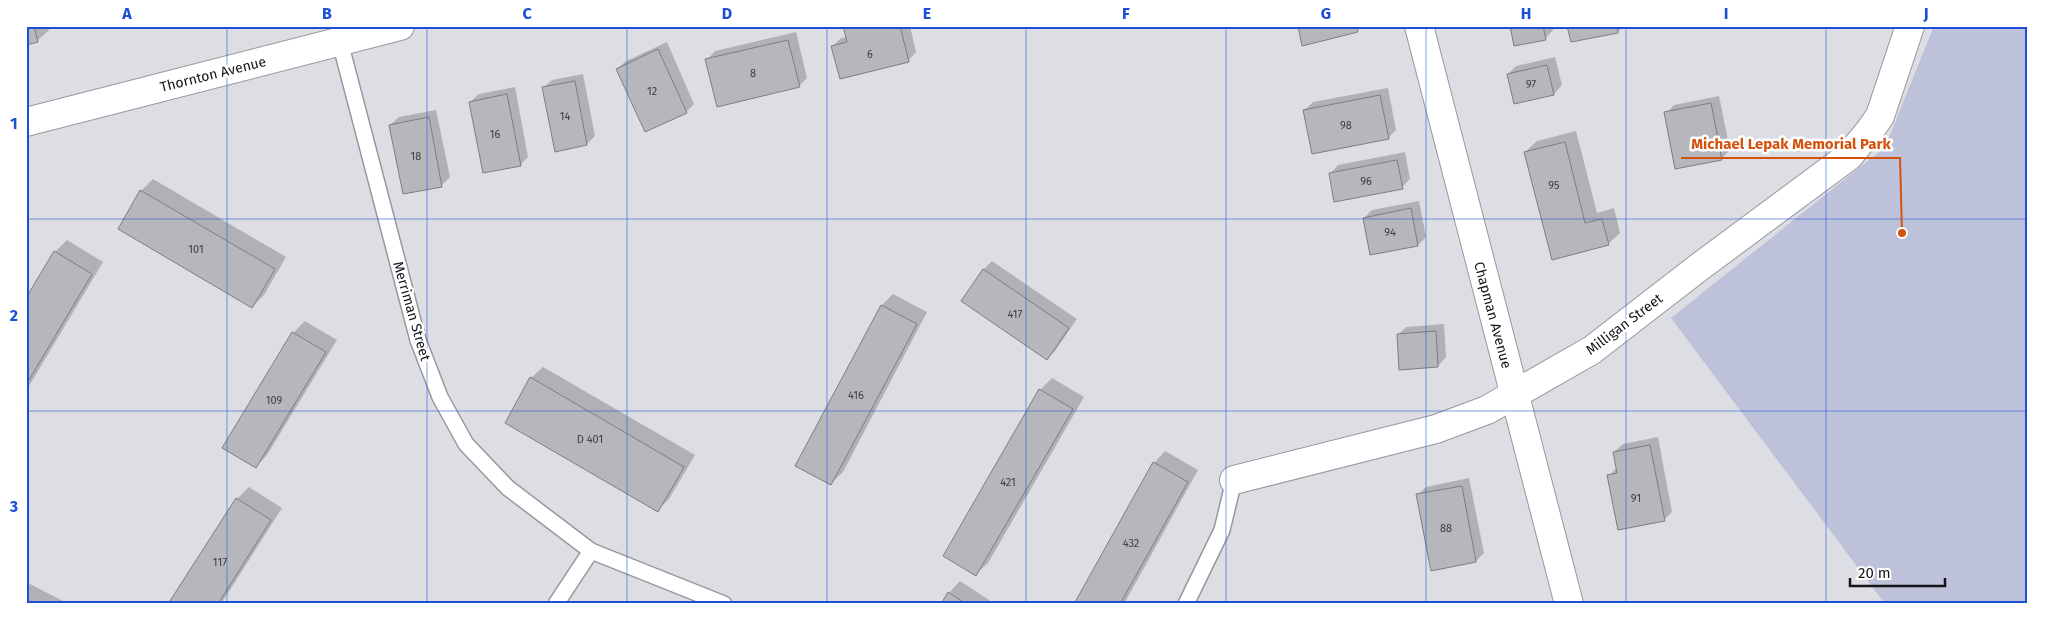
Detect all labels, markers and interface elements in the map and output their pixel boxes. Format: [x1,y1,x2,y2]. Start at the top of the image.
text: A [121,4,132,23]
text: B [322,4,332,23]
text: C [522,4,532,23]
text: D [722,4,732,23]
text: E [923,4,931,23]
text: F [1122,4,1130,23]
text: G [1321,4,1331,23]
text: H [1521,4,1531,23]
text: I [1724,4,1728,23]
text: J [1922,4,1929,23]
house number: 6 [867,48,873,61]
street label: Thornton Avenue [158,53,268,96]
house number: 8 [750,67,756,80]
house number: 97 [1526,78,1536,91]
house number: 12 [647,85,657,98]
house number: 14 [560,110,570,123]
text: 1 [10,114,18,133]
house number: 98 [1340,119,1352,132]
house number: 16 [490,128,500,141]
callout: Michael Lepak Memorial Park [1681,128,1900,158]
text: Michael Lepak Memorial Park [1691,135,1891,153]
house number: 18 [411,150,421,163]
house number: 96 [1360,175,1372,188]
house number: 95 [1548,179,1560,192]
house number: 94 [1384,226,1396,239]
house number: 101 [188,243,204,256]
street label: Merriman Street [389,259,434,364]
street label: Chapman Avenue [1470,260,1515,370]
street label: Milligan Street [1583,290,1667,359]
text: 2 [10,306,18,325]
house number: 417 [1008,308,1023,321]
house number: 416 [848,389,864,402]
house number: 109 [266,394,283,407]
house number: D 401 [577,433,603,446]
house number: 421 [1000,476,1016,489]
house number: 91 [1631,492,1641,505]
text: 3 [9,497,18,516]
house number: 88 [1440,522,1452,535]
house number: 432 [1123,537,1139,550]
scale bar [1850,555,1946,587]
house number: 117 [213,556,227,569]
text: 20 m [1858,564,1891,582]

